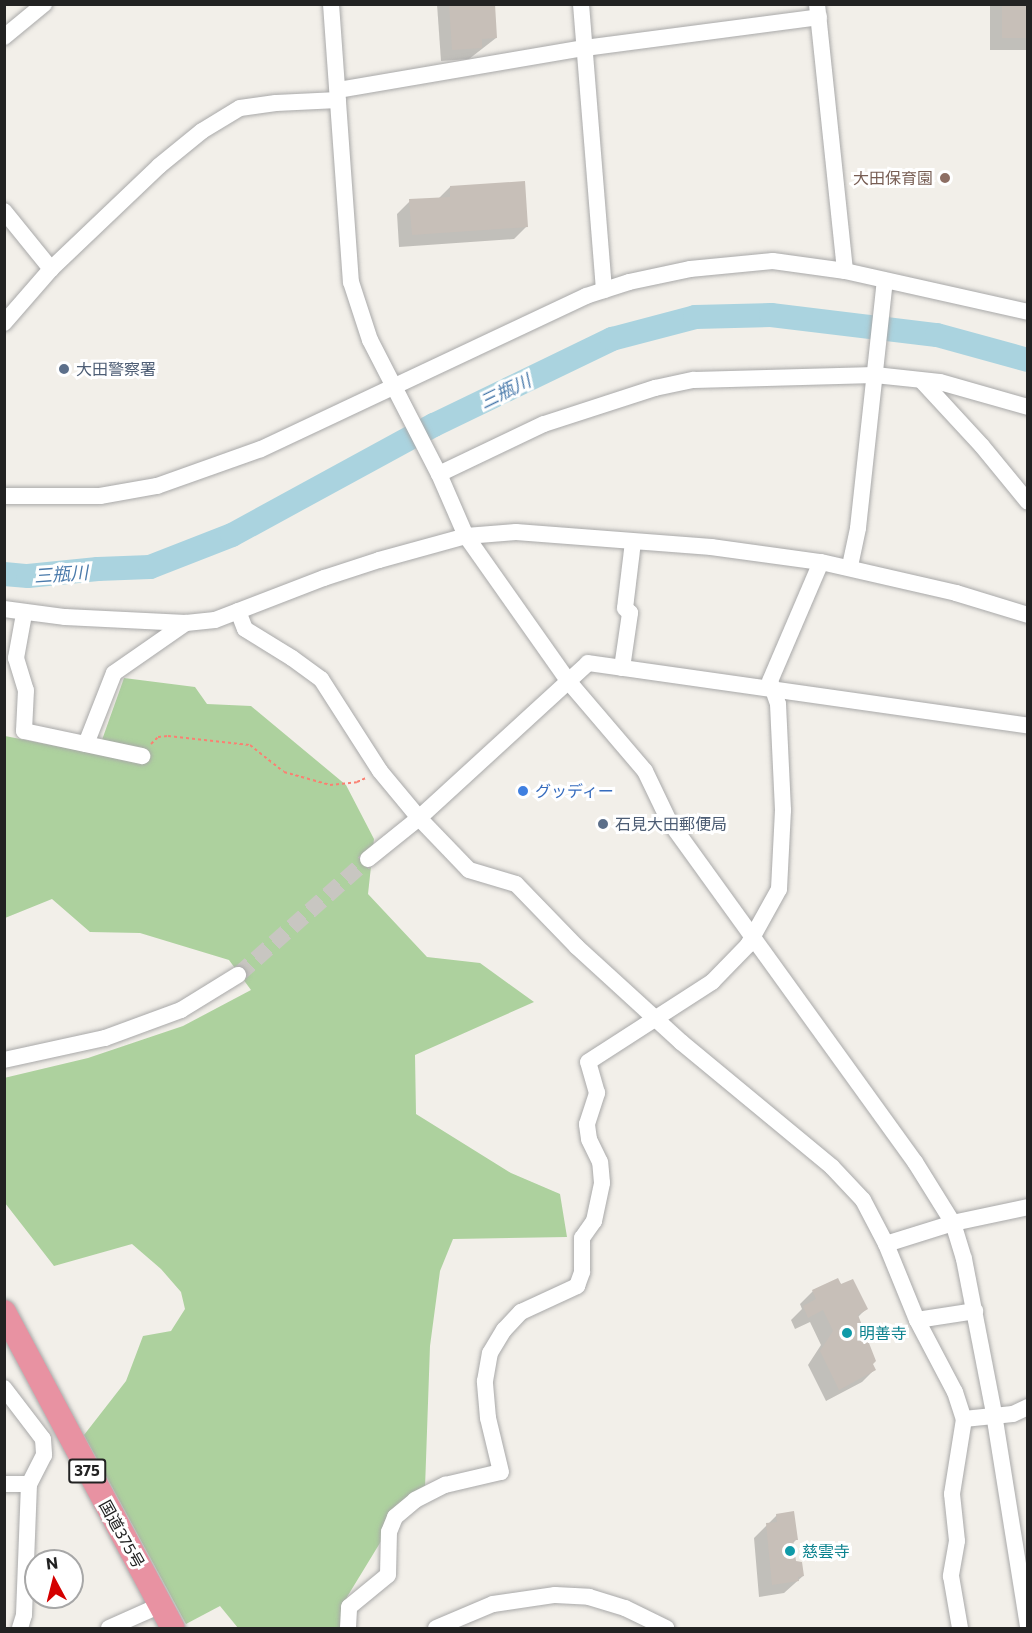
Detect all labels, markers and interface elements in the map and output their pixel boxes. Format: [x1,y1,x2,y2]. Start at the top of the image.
place label: 大田保育園 [853,168,933,188]
marker: 大田保育園 [938,171,952,185]
place label: 大田警察署 [76,359,156,379]
marker: 大田警察署 [57,362,71,376]
water label: 三瓶川 [476,369,534,413]
water label: 三瓶川 [33,561,89,587]
place label: グッディー [535,781,615,801]
marker: グッディー [516,784,530,798]
place label: 石見大田郵便局 [615,814,727,834]
marker: 石見大田郵便局 [596,817,610,831]
place label: 明善寺 [859,1323,907,1343]
marker: 明善寺 [840,1326,854,1340]
road number: 375 [68,1459,106,1483]
street label: 国道375号 [96,1497,148,1571]
place label: 慈雲寺 [802,1541,850,1561]
marker: 慈雲寺 [783,1544,797,1558]
north arrow [24,1549,84,1609]
text: N [45,1552,59,1573]

